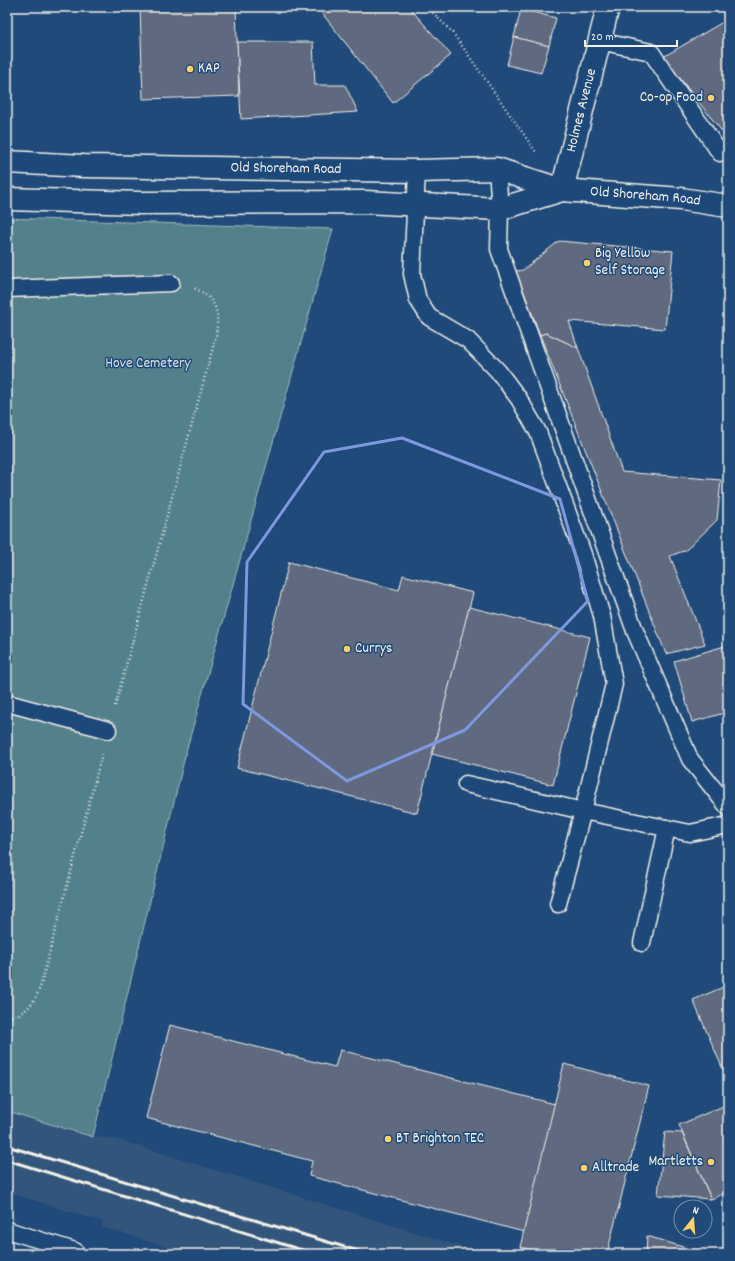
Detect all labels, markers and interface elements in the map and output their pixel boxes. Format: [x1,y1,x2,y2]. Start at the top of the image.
scale bar [585,22,677,48]
text: 20 m [591,29,614,46]
place label: KAP [198,58,220,80]
marker: KAP [185,64,195,74]
street label: Holmes Avenue [561,66,603,155]
place label: Co-op Food [640,87,703,109]
marker: Co-op Food [706,93,716,103]
street label: Old Shoreham Road [230,157,341,181]
street label: Old Shoreham Road [589,181,702,213]
place label: Big Yellow Self Storage [595,243,665,282]
marker: Big Yellow Self Storage [582,258,592,268]
park label: Hove Cemetery [105,353,192,375]
place label: Currys [355,638,392,660]
marker: Currys [342,644,352,654]
place label: BT Brighton TEC [396,1128,484,1150]
marker: BT Brighton TEC [383,1134,393,1144]
place label: Martletts [649,1151,703,1173]
place label: Alltrade [592,1157,640,1179]
marker: Martletts [706,1157,716,1167]
marker: Alltrade [579,1163,589,1173]
north arrow [673,1199,713,1239]
text: N [690,1203,701,1220]

